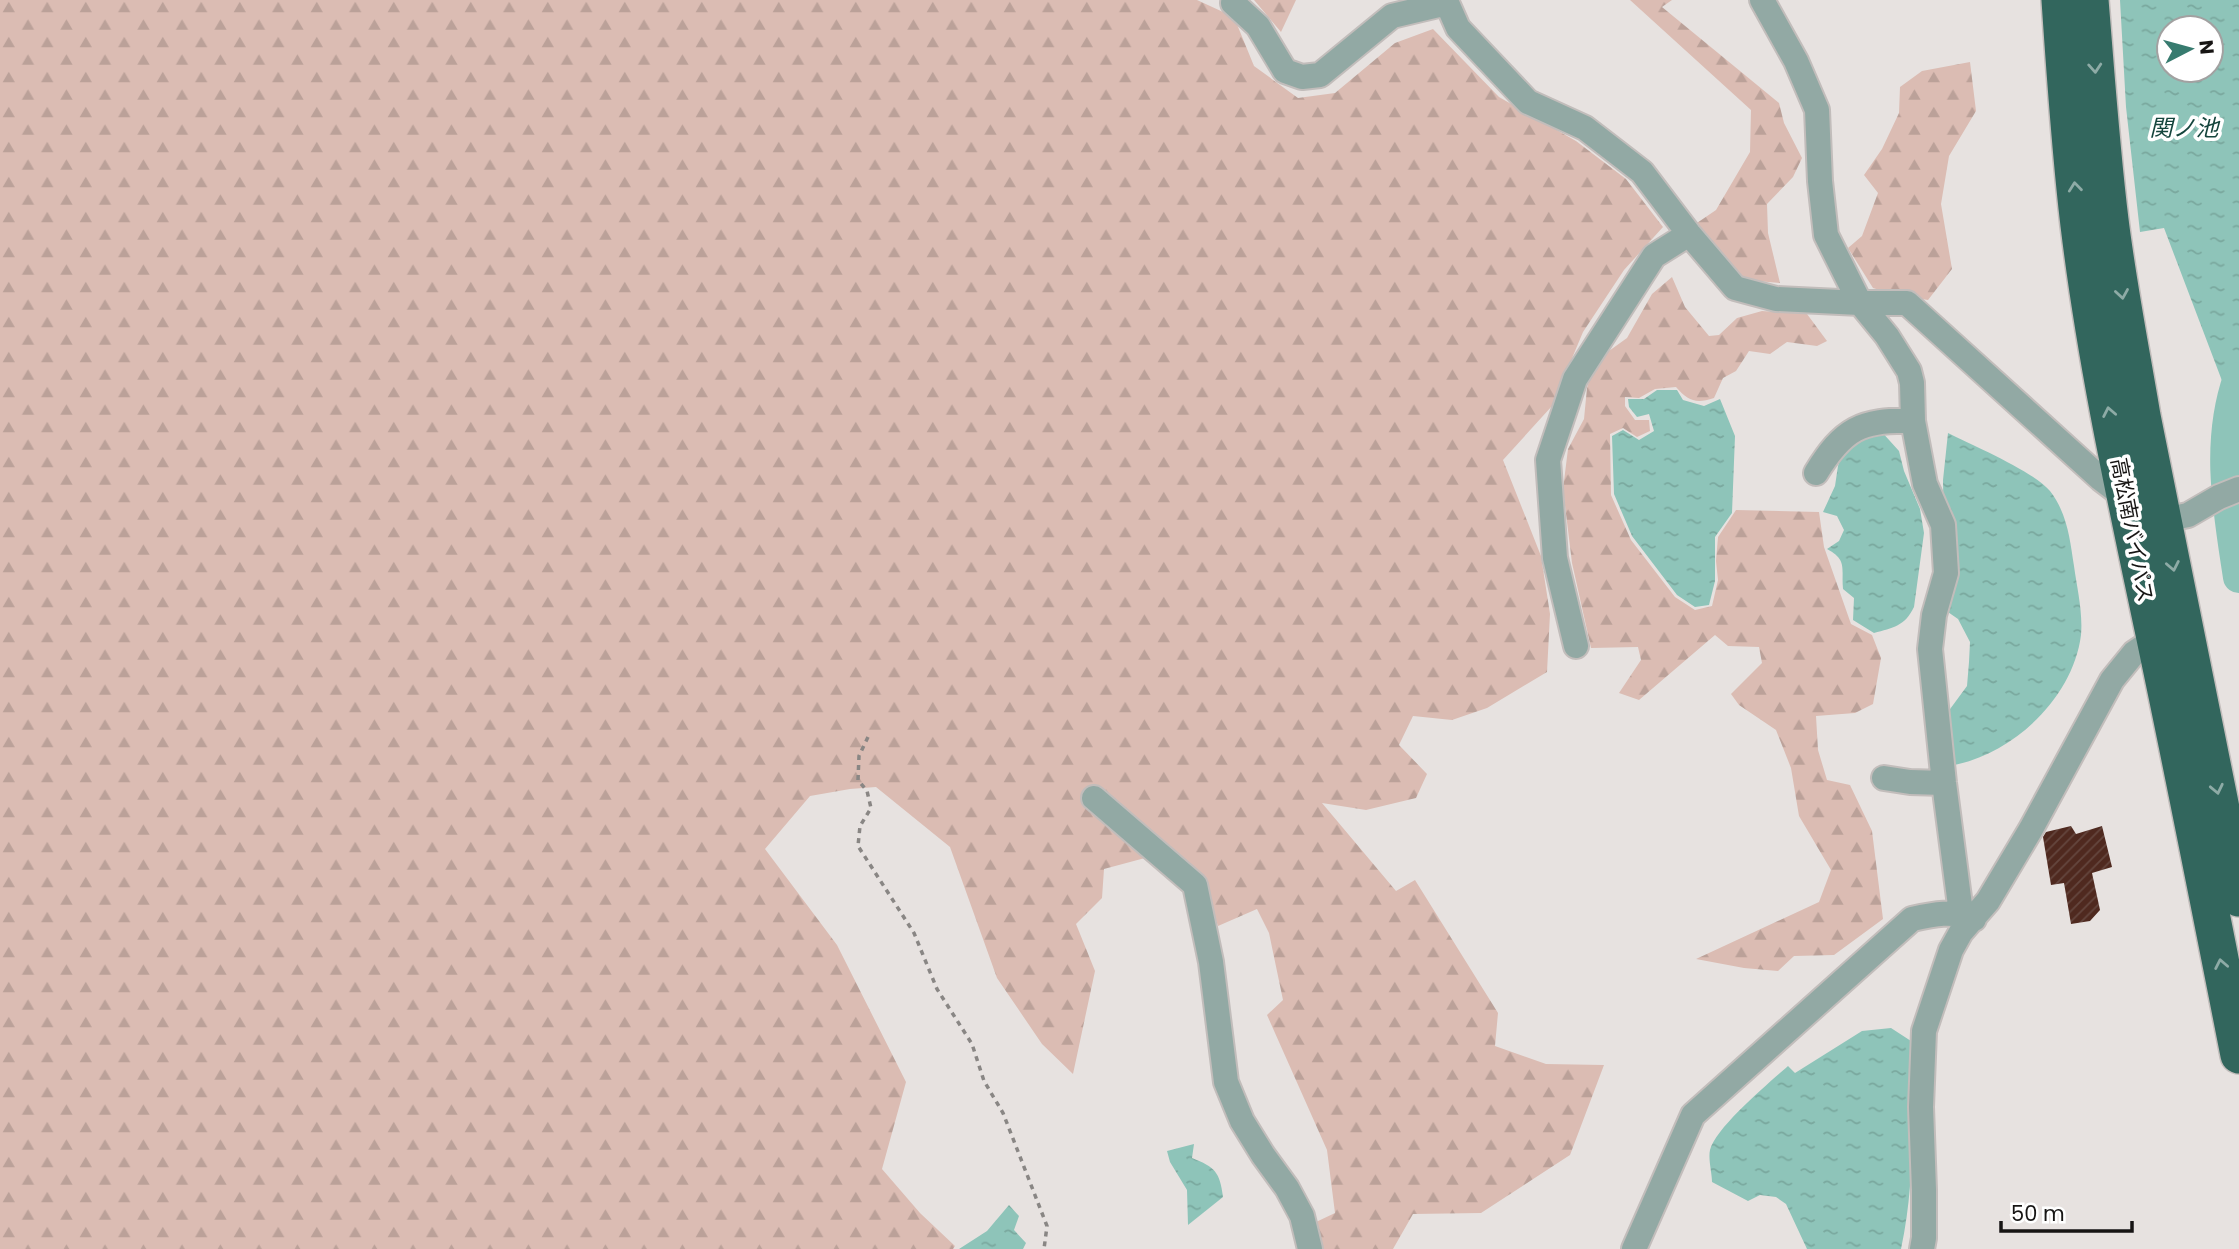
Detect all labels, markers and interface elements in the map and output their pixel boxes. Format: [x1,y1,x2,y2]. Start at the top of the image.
north arrow [2155,14,2225,84]
text: N [2192,39,2221,56]
one-way arrow [2087,63,2102,74]
water label: 関ノ池 [2150,112,2221,144]
one-way arrow [2068,181,2083,192]
one-way arrow [2114,288,2129,300]
one-way arrow [2102,406,2117,418]
street label: 高松南バイパス [2104,455,2161,605]
one-way arrow [2164,560,2179,572]
one-way arrow [2208,783,2223,795]
one-way arrow [2214,958,2229,970]
scale bar [2001,1190,2132,1234]
text: 50 m [2011,1199,2065,1228]

